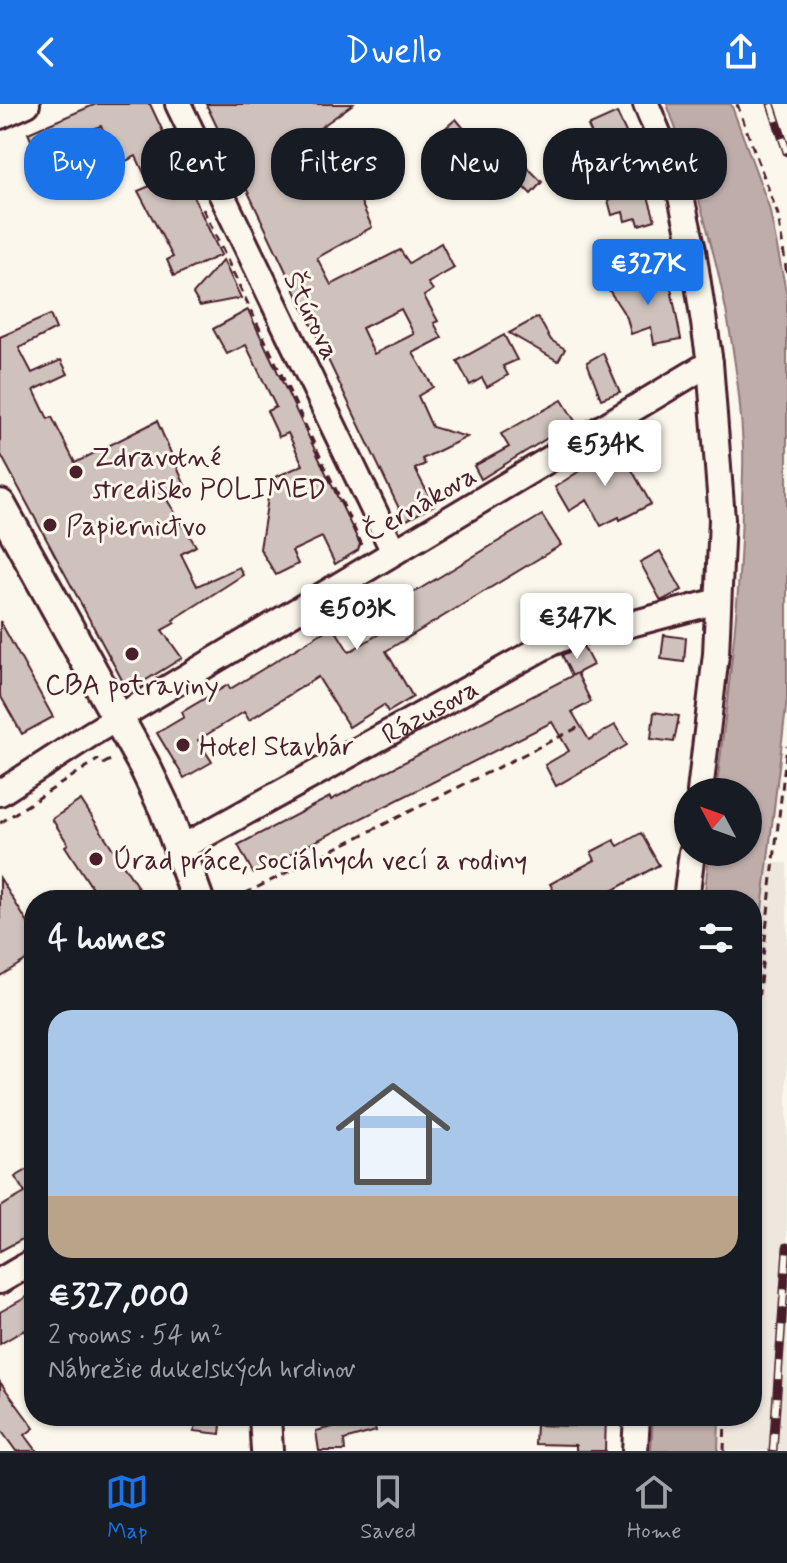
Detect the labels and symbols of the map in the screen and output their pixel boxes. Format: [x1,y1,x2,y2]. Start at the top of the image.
pin: €327K [592,239,704,307]
street label: Štúrova [273,266,348,367]
pin: €534K [549,420,661,488]
place label: Zdravotné stredisko POLIMED [92,440,326,509]
street label: Černákova [357,458,484,552]
marker: Zdravotné stredisko POLIMED [67,463,85,481]
place label: Papiernictvo [66,509,207,546]
marker: Papiernictvo [41,516,59,534]
pin: €503K [301,584,413,652]
pin: €347K [521,593,633,661]
marker: CBA potraviny [123,645,141,663]
place label: CBA potraviny [45,668,219,705]
street label: Rázusova [376,671,486,754]
place label: Hotel Stavbár [199,729,354,766]
marker: Hotel Stavbár [174,736,192,754]
north arrow [674,778,762,866]
place label: Úrad práce, sociálnych vecí a rodiny [112,843,527,880]
marker: Úrad práce, sociálnych vecí a rodiny [87,850,105,868]

